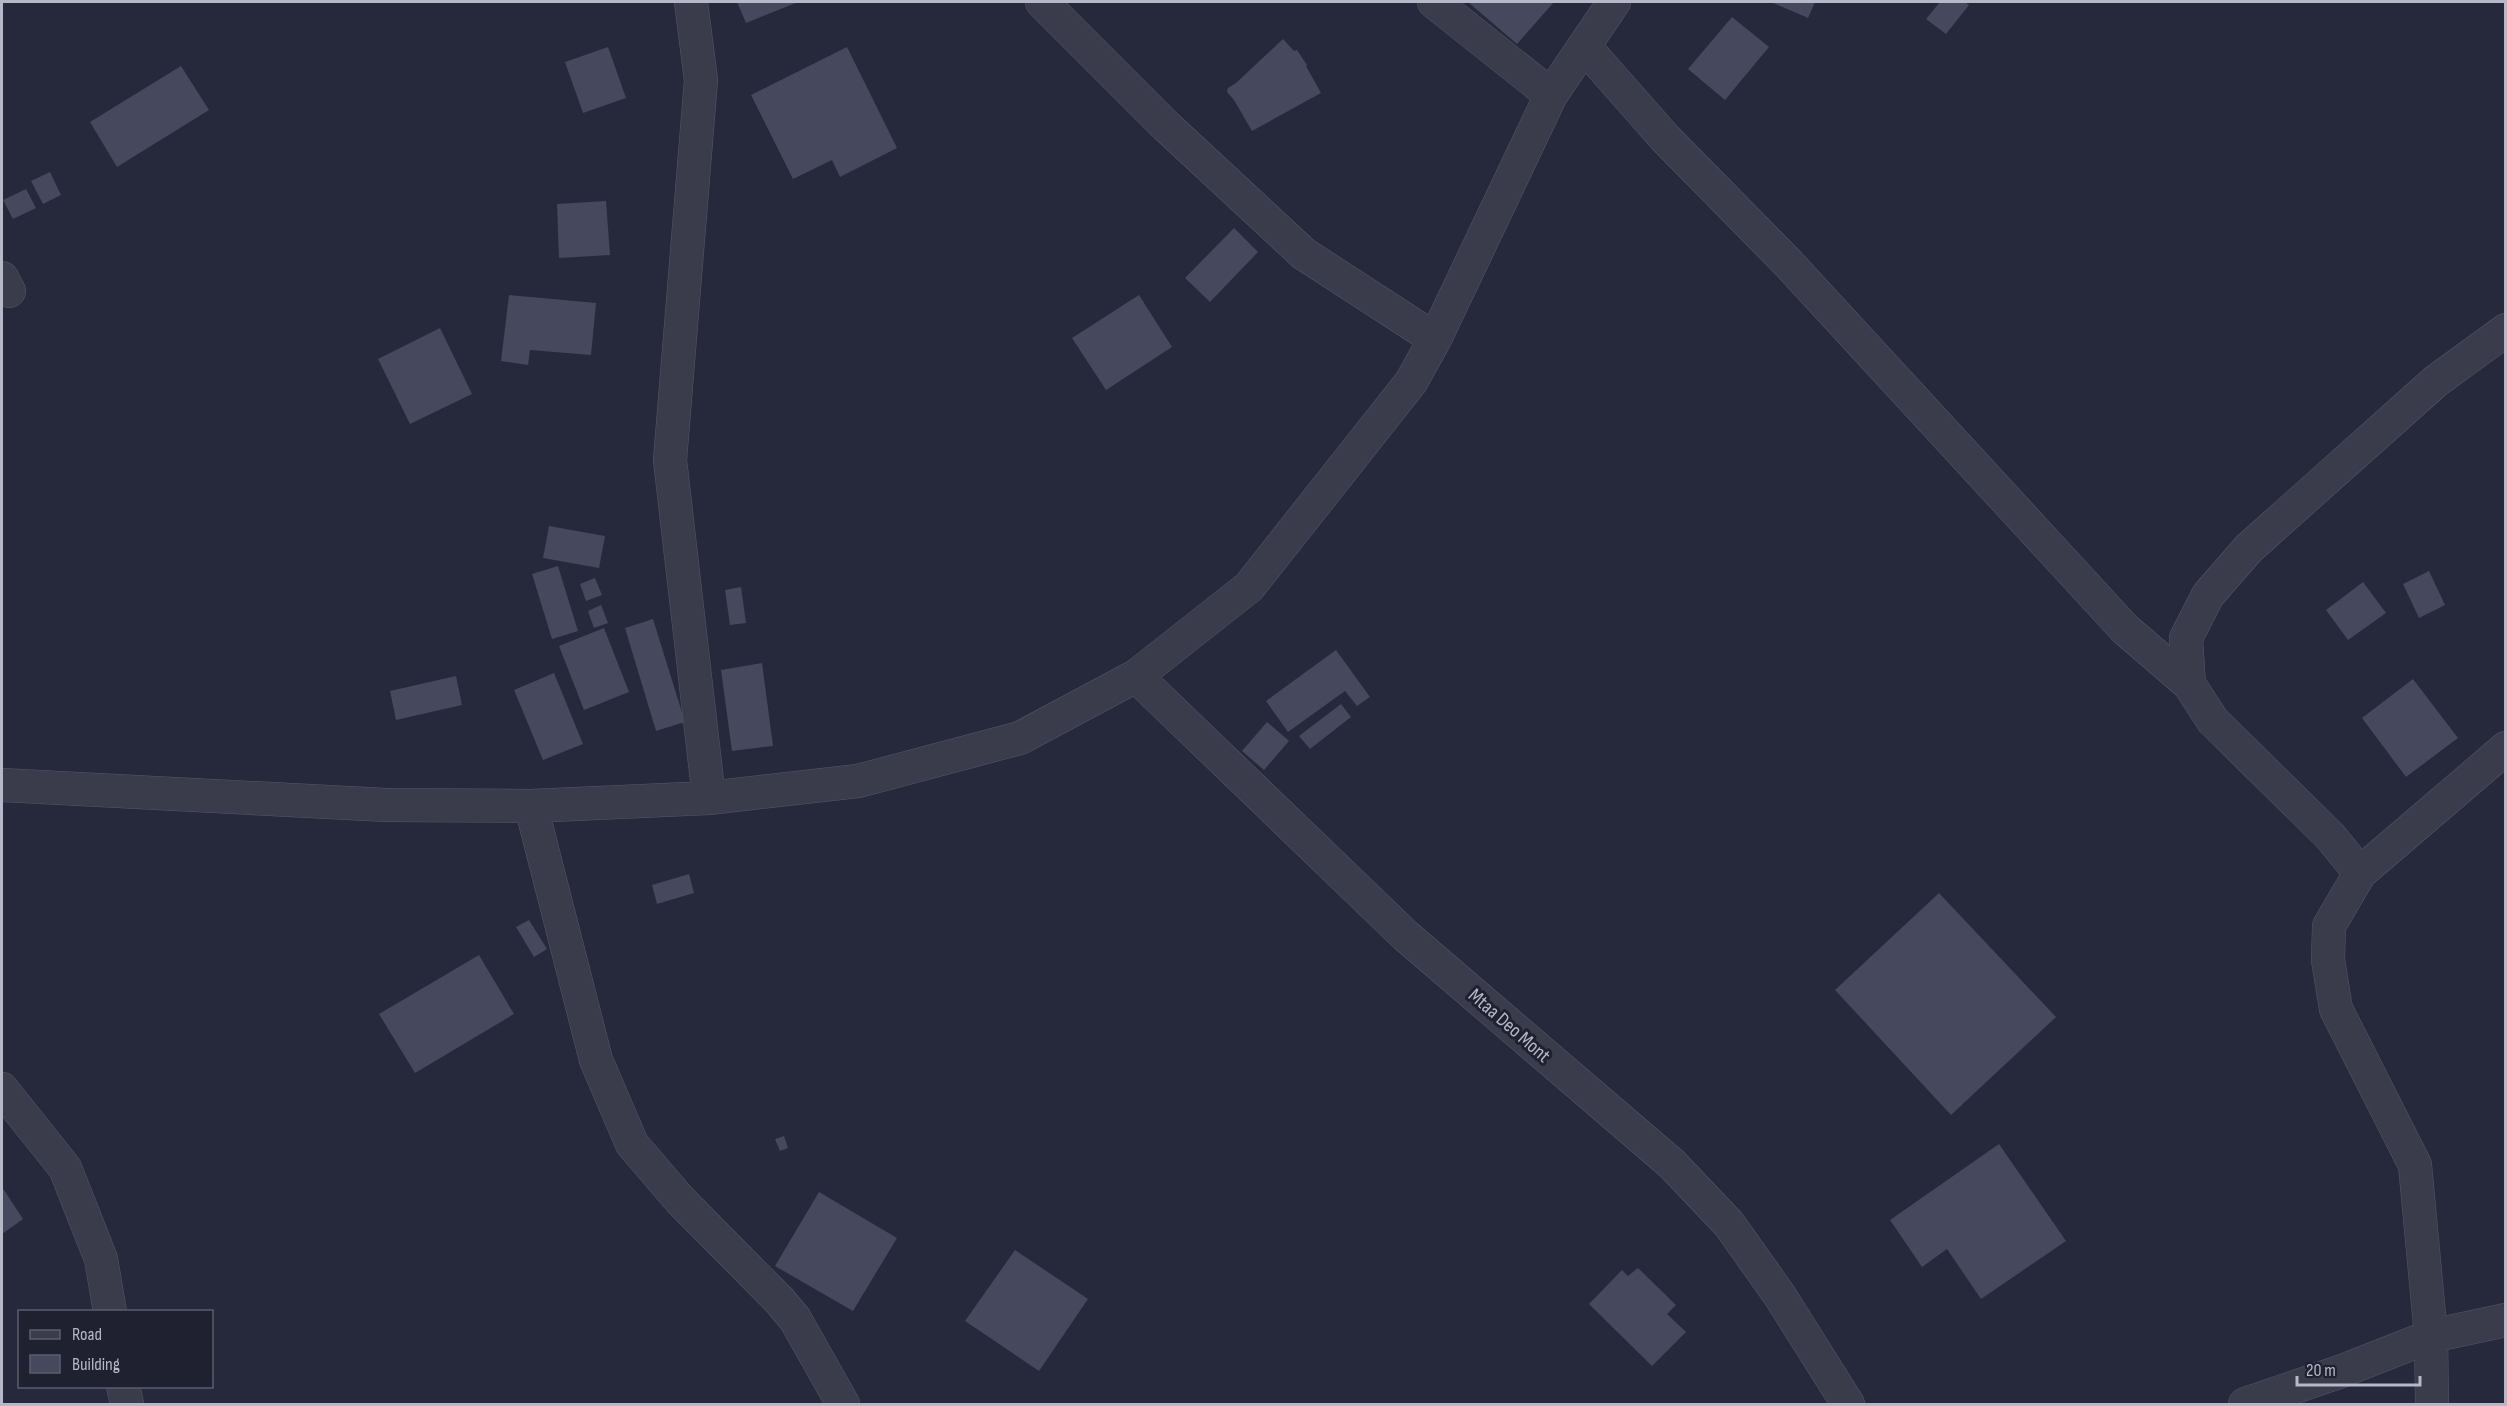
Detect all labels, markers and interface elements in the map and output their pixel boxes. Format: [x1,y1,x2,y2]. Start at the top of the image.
street label: Mtaa Deo Mont [1463,984,1555,1068]
legend [18,1310,213,1388]
text: Road [72,1324,102,1345]
scale bar [2297,1349,2420,1387]
text: Building [72,1354,120,1375]
text: 20 m [2306,1360,2336,1381]

